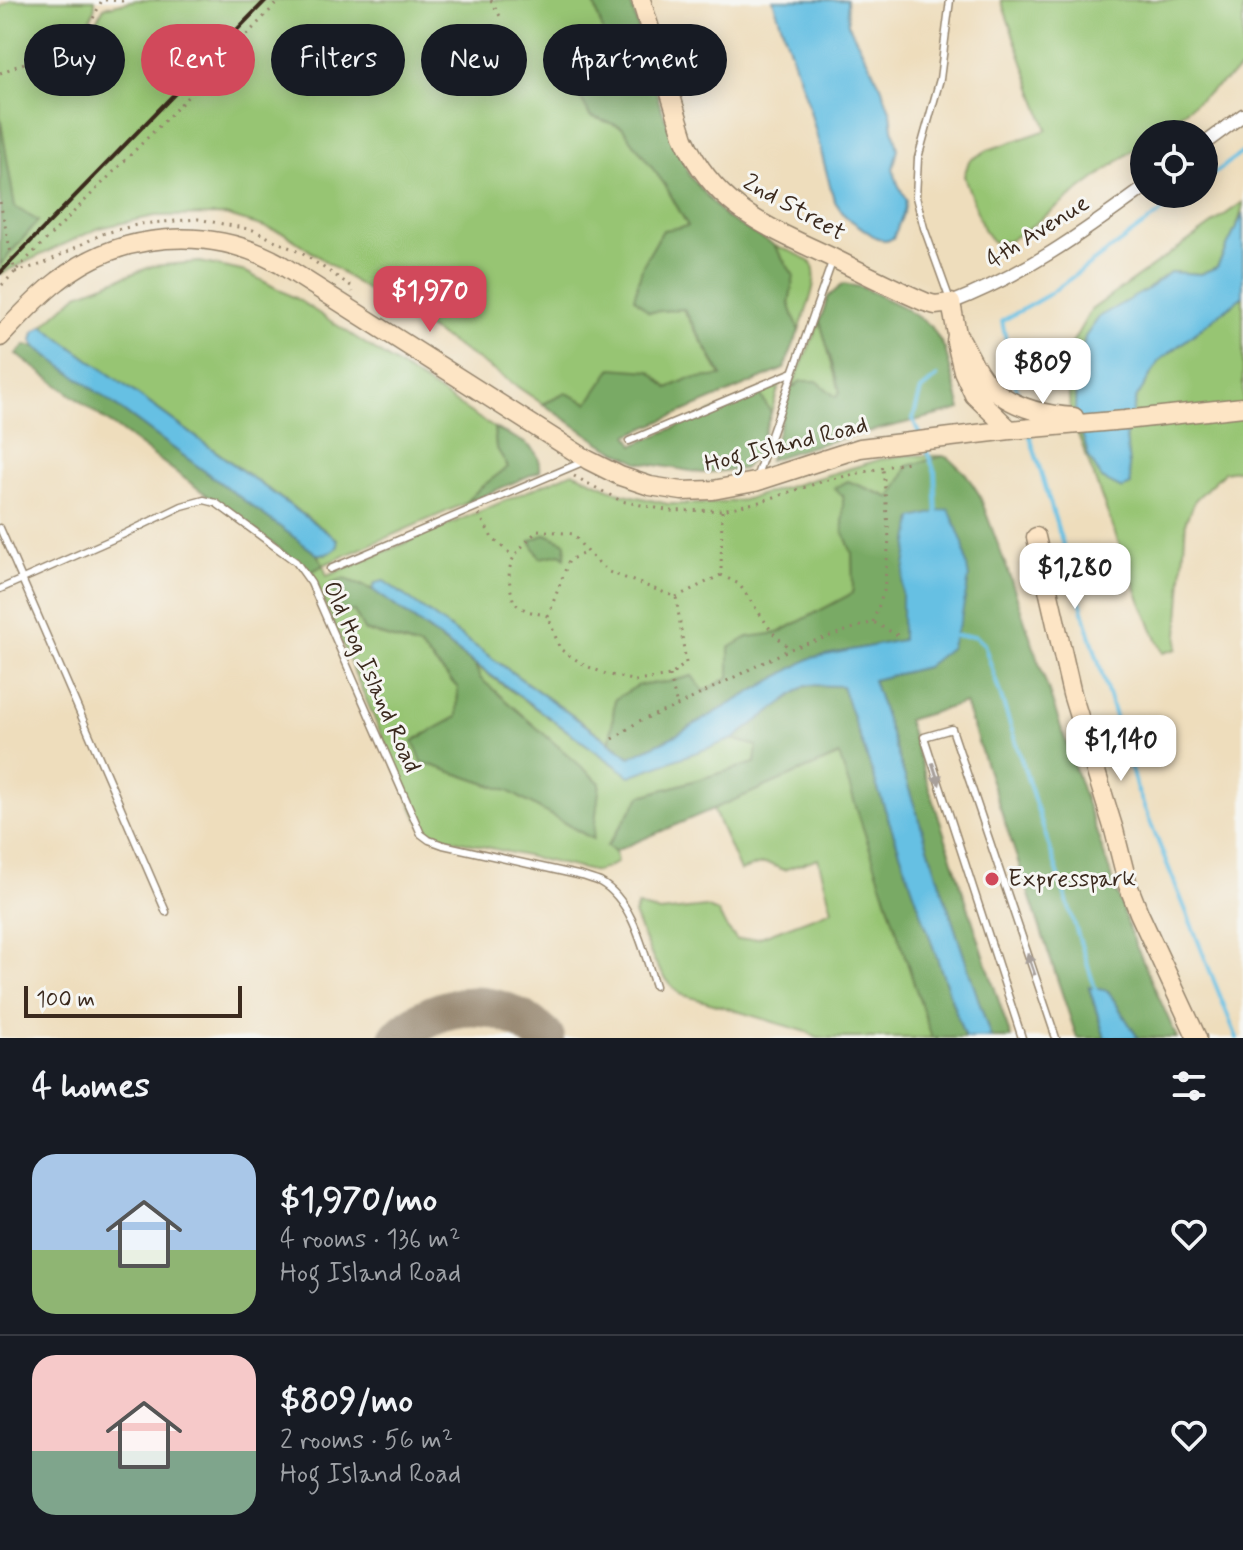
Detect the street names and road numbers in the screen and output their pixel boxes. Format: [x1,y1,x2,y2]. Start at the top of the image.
street label: 2nd Street [737,167,851,249]
street label: 4th Avenue [981,188,1096,276]
street label: Hog Island Road [701,410,872,483]
street label: Old Hog Island Road [315,576,427,778]

